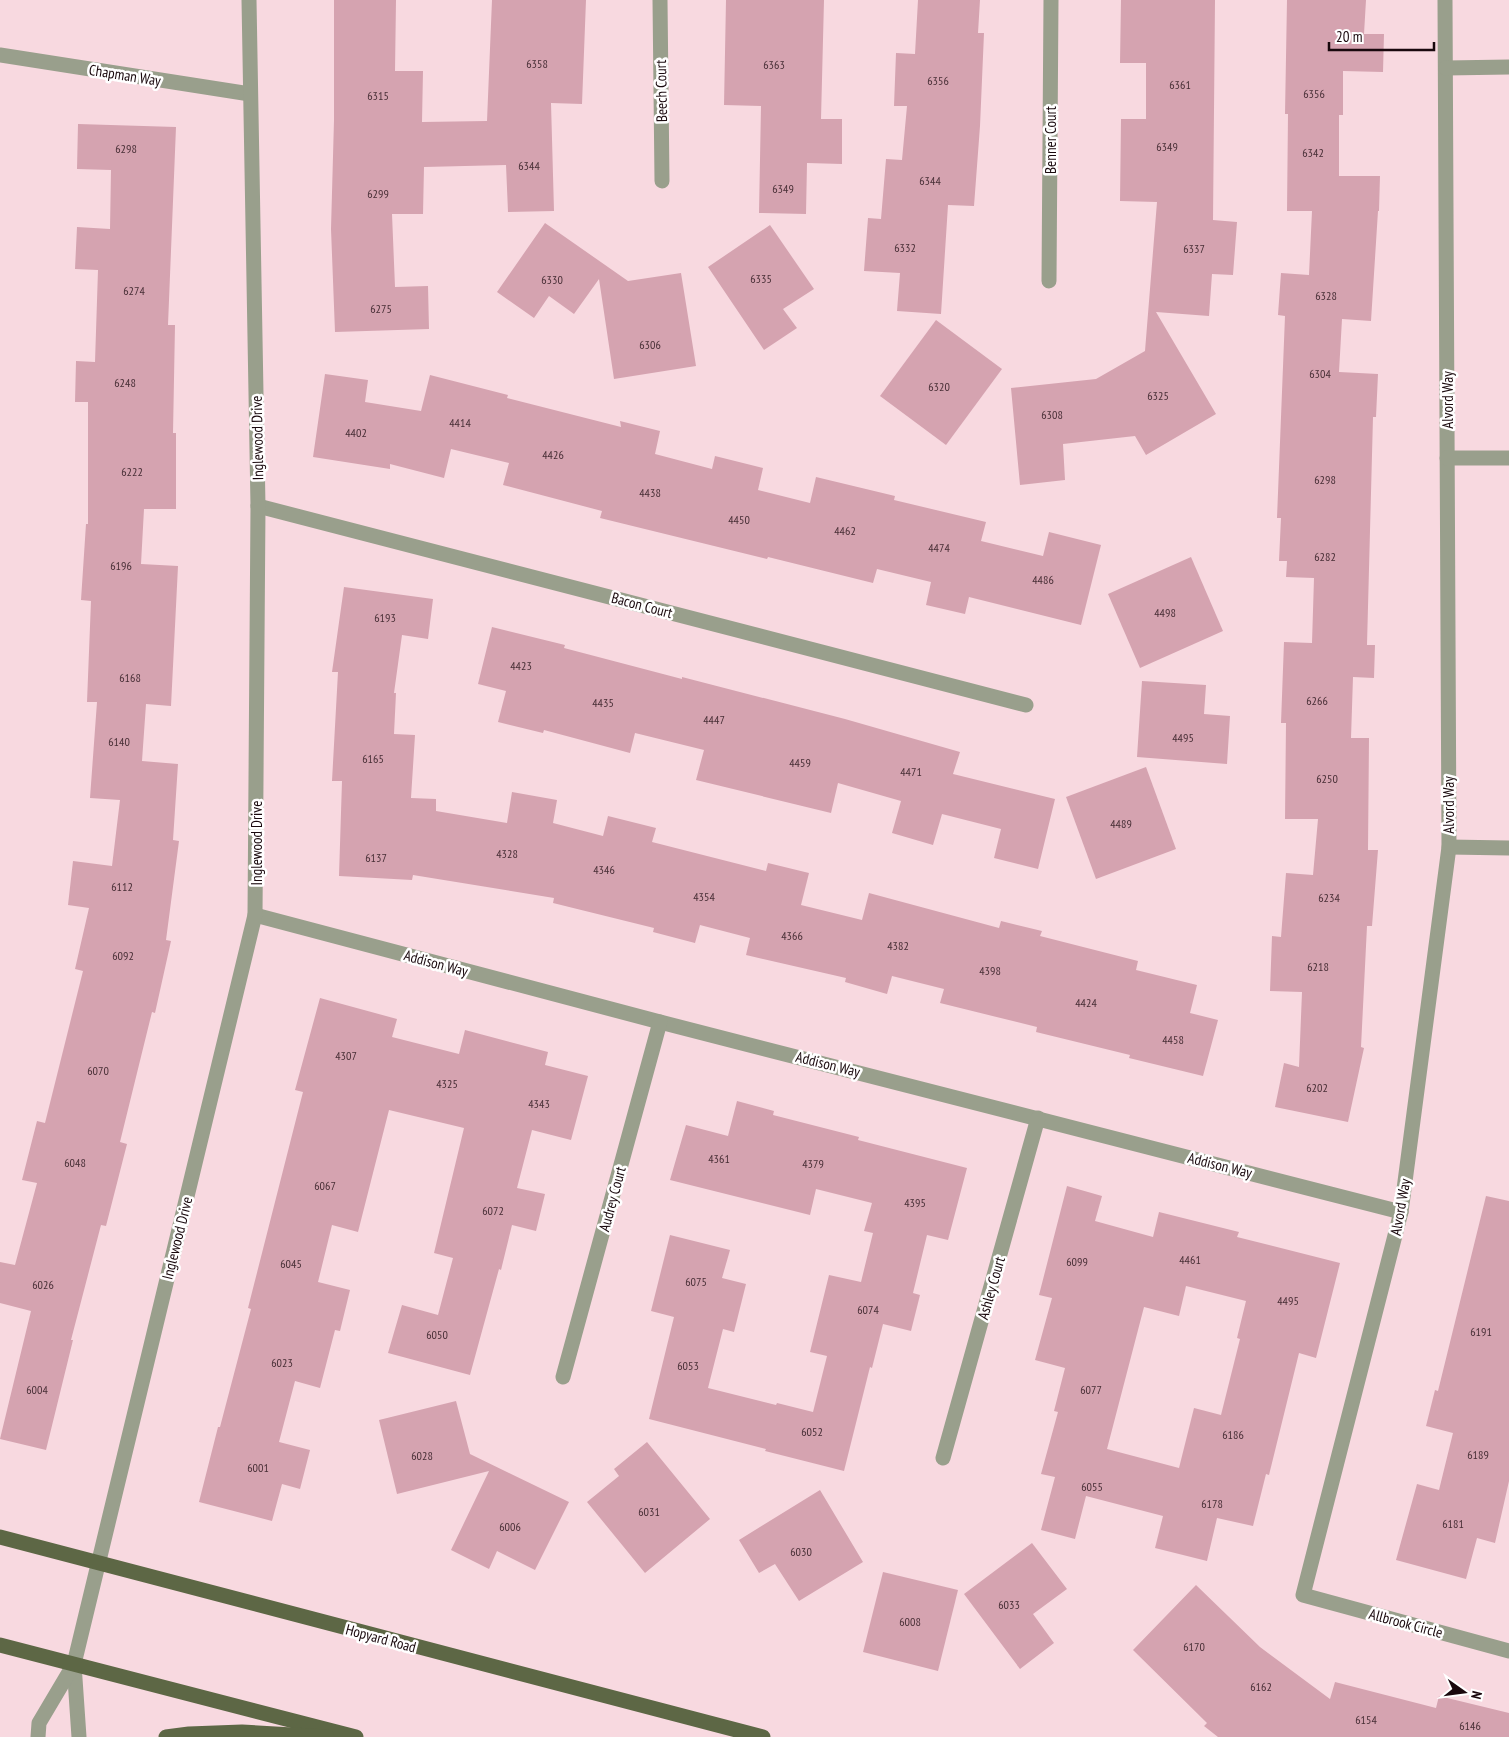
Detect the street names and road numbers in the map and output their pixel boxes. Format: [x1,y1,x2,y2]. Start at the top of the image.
street label: Chapman Way [88,60,163,90]
street label: Beech Court [651,60,671,122]
street label: Benner Court [1041,106,1060,174]
street label: Alvord Way [1438,371,1457,429]
street label: Inglewood Drive [247,395,267,481]
street label: Bacon Court [609,588,675,622]
street label: Alvord Way [1439,776,1458,834]
street label: Inglewood Drive [247,801,266,885]
street label: Addison Way [402,945,470,981]
street label: Addison Way [794,1047,862,1081]
street label: Addison Way [1186,1148,1254,1182]
street label: Audrey Court [594,1164,630,1234]
street label: Alvord Way [1386,1177,1414,1237]
street label: Inglewood Drive [158,1195,196,1281]
street label: Ashley Court [973,1254,1009,1322]
street label: Allbrook Circle [1367,1604,1445,1642]
street label: Hopyard Road [344,1620,418,1656]

